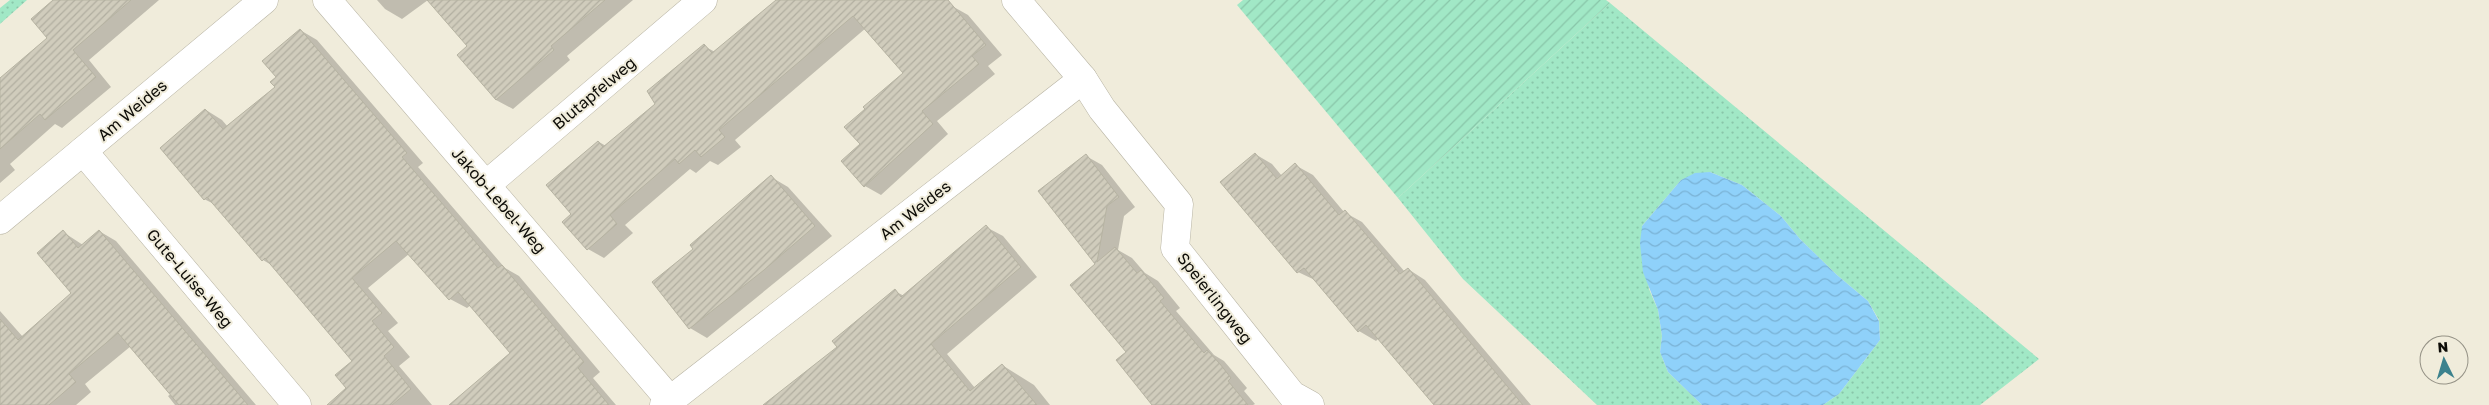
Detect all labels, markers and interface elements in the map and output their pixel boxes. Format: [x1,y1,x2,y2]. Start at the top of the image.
street label: Blutapfelweg [548,52,640,134]
street label: Am Weides [93,75,171,145]
street label: Jakob-Lebel-Weg [448,143,550,257]
street label: Am Weides [875,176,955,244]
street label: Gute-Luise-Weg [143,224,237,332]
street label: Speierlingweg [1173,248,1257,348]
north arrow [2419,335,2469,385]
text: N [2437,338,2449,355]

